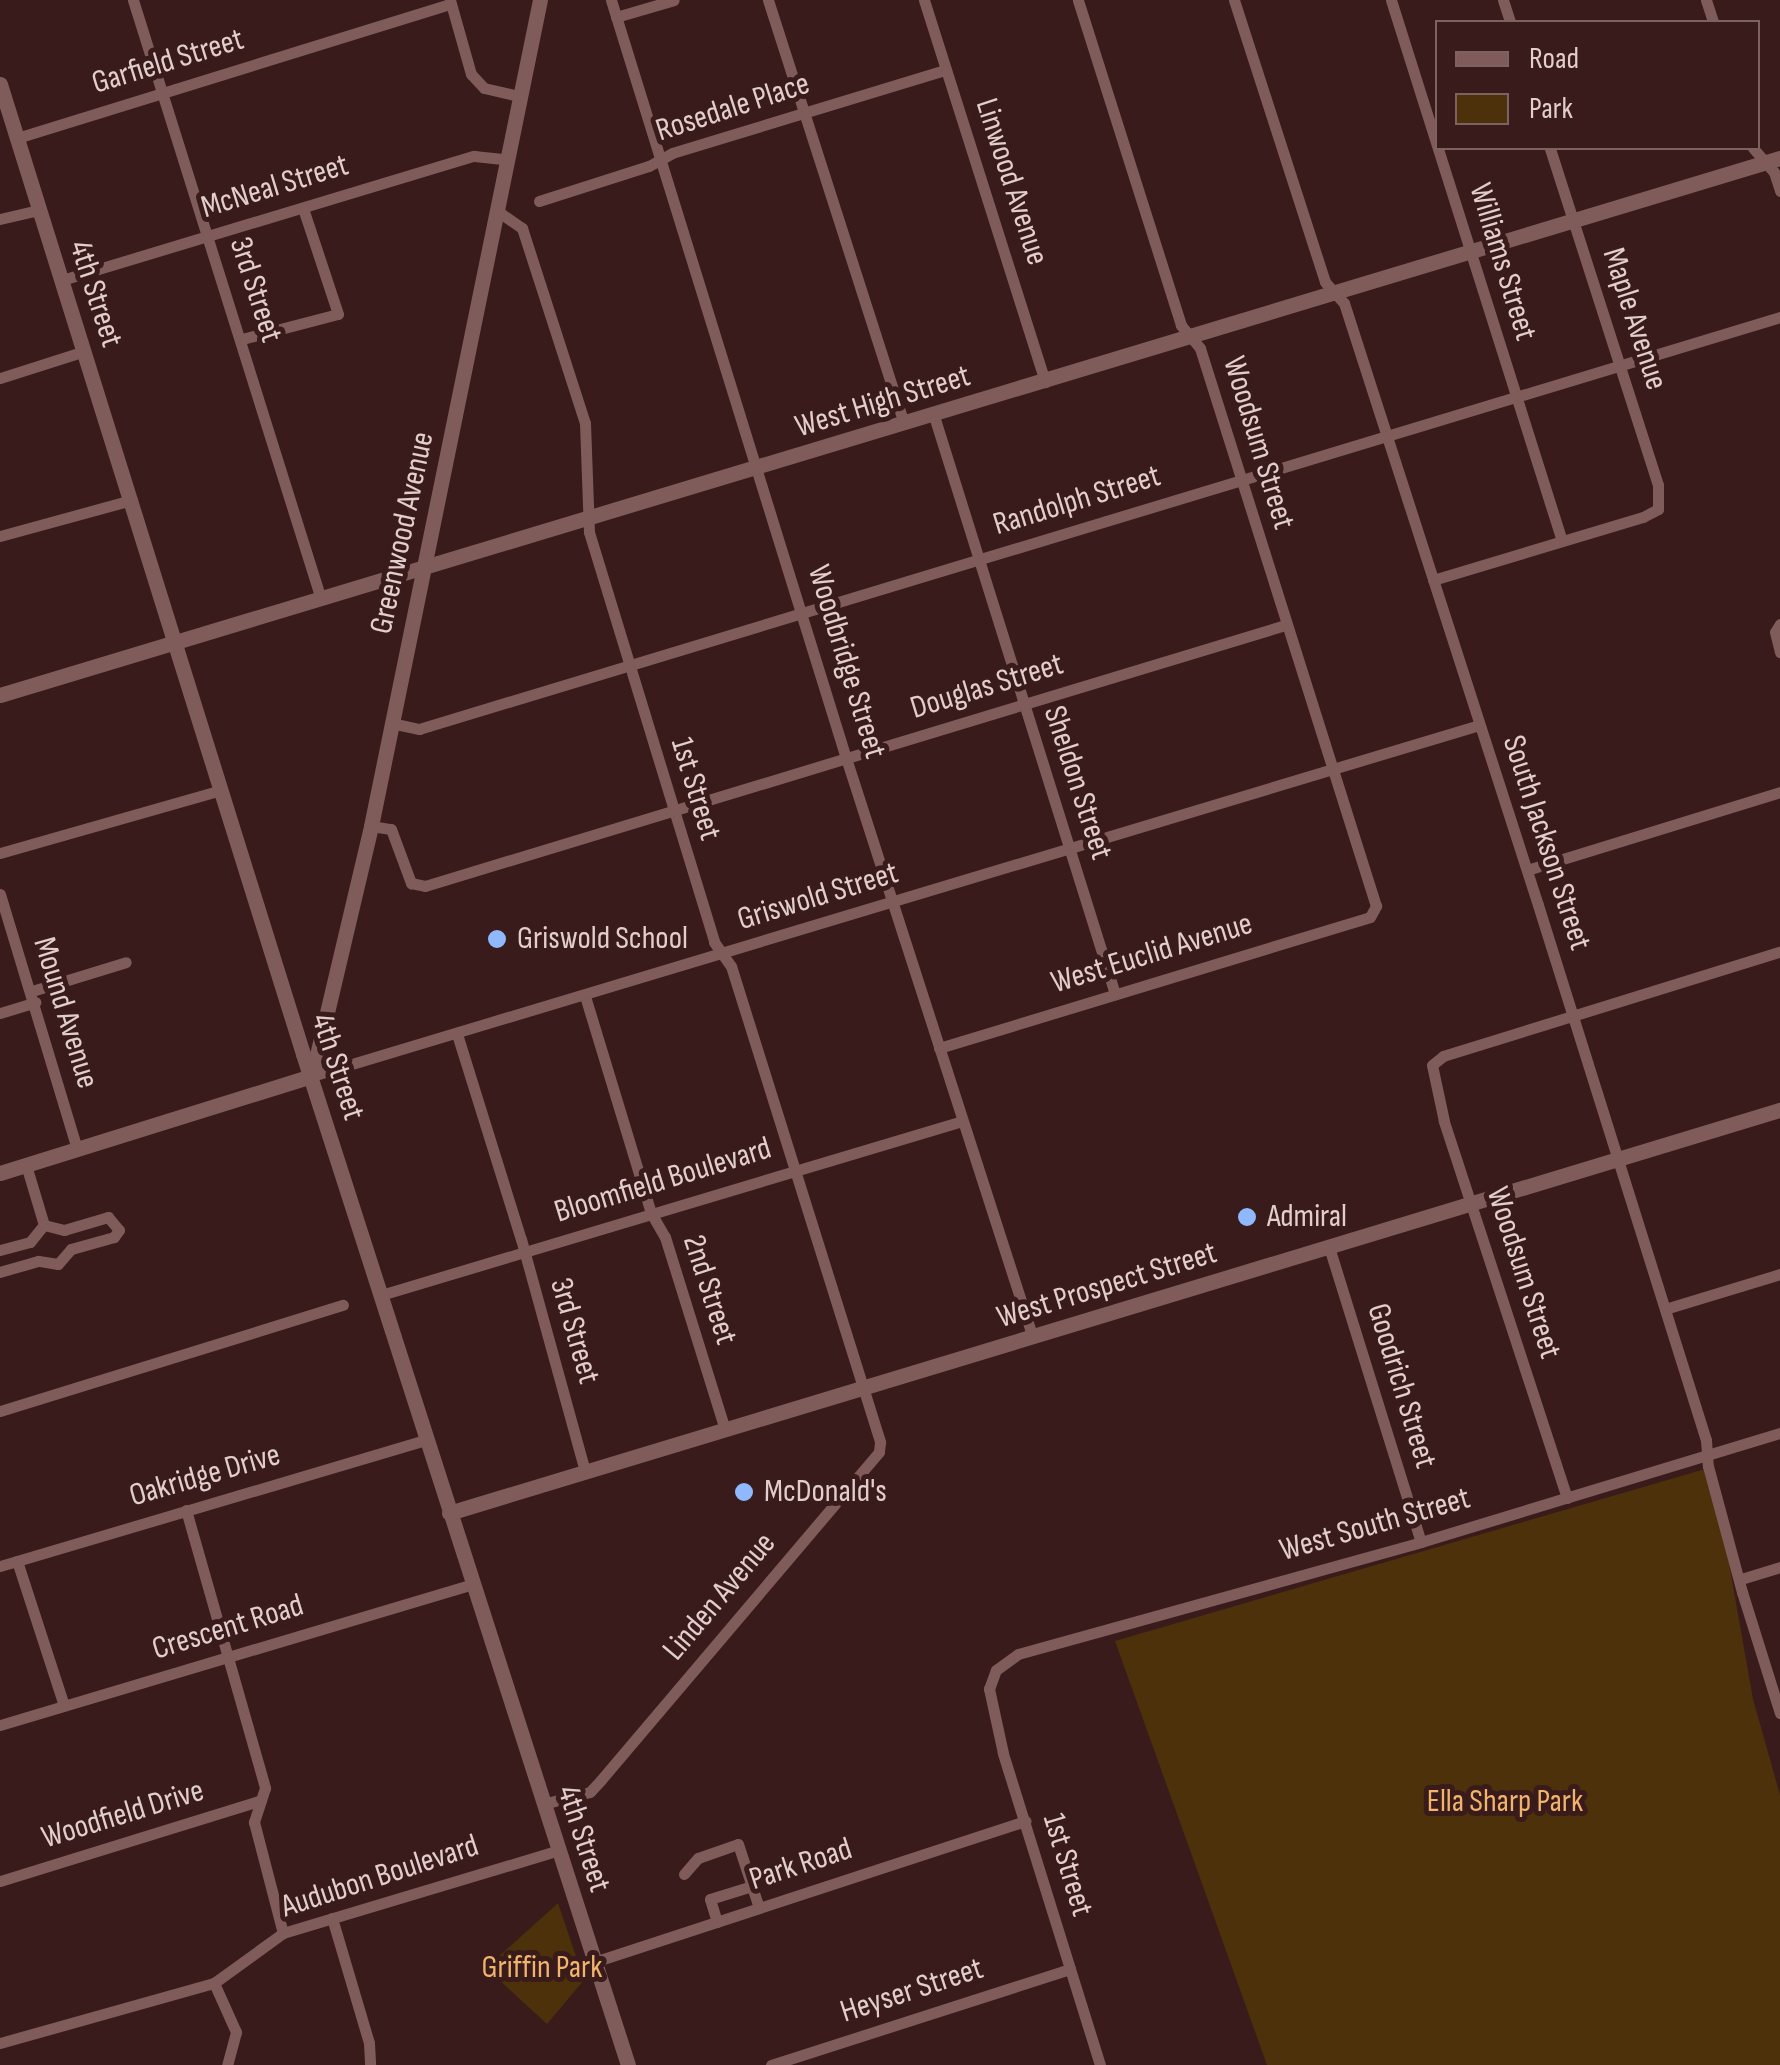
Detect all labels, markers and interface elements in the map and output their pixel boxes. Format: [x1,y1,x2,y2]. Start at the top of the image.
legend [1435,20,1760,150]
street label: Garfield Street [88,21,248,103]
text: Road [1529,41,1579,77]
street label: Rosedale Place [651,65,815,151]
text: Park [1529,91,1573,127]
street label: Linwood Avenue [966,94,1056,270]
street label: McNeal Street [197,146,353,228]
street label: Williams Street [1460,179,1544,345]
street label: 3rd Street [220,233,290,347]
street label: 4th Street [60,236,130,352]
street label: Maple Avenue [1593,243,1675,395]
street label: Woodsum Street [1214,352,1302,534]
street label: West High Street [791,357,975,447]
street label: Greenwood Avenue [363,429,443,637]
street label: Randolph Street [989,457,1165,545]
street label: Woodbridge Street [798,561,894,763]
street label: Douglas Street [906,646,1068,728]
street label: Sheldon Street [1034,701,1120,865]
street label: South Jackson Street [1493,731,1599,955]
street label: 1st Street [661,733,729,845]
street label: Griswold Street [733,854,903,940]
street label: West Euclid Avenue [1047,905,1257,1003]
place label: Griswold School [517,920,688,958]
marker: Griswold School [486,928,508,950]
street label: Mound Avenue [24,933,106,1093]
street label: 4th Street [302,1009,372,1125]
street label: Bloomfield Boulevard [550,1130,776,1232]
street label: Woodsum Street [1477,1182,1569,1364]
place label: Admiral [1267,1198,1347,1236]
marker: Admiral [1236,1206,1258,1228]
street label: 2nd Street [673,1230,745,1350]
street label: West Prospect Street [993,1234,1221,1338]
street label: 3rd Street [541,1274,607,1388]
street label: Goodrich Street [1358,1299,1444,1473]
street label: Oakridge Drive [125,1436,285,1516]
place label: McDonald's [764,1473,887,1511]
street label: West South Street [1276,1480,1474,1570]
marker: McDonald's [733,1481,755,1503]
street label: Linden Avenue [656,1525,784,1669]
street label: Crescent Road [148,1587,308,1669]
street label: Woodfield Drive [37,1772,209,1858]
street label: 4th Street [548,1781,618,1897]
park label: Ella Sharp Park [1427,1783,1583,1821]
street label: 1st Street [1033,1809,1101,1921]
street label: Audubon Boulevard [277,1827,483,1927]
street label: Park Road [745,1830,857,1900]
park label: Griffin Park [481,1949,603,1987]
street label: Heyser Street [836,1950,988,2032]

